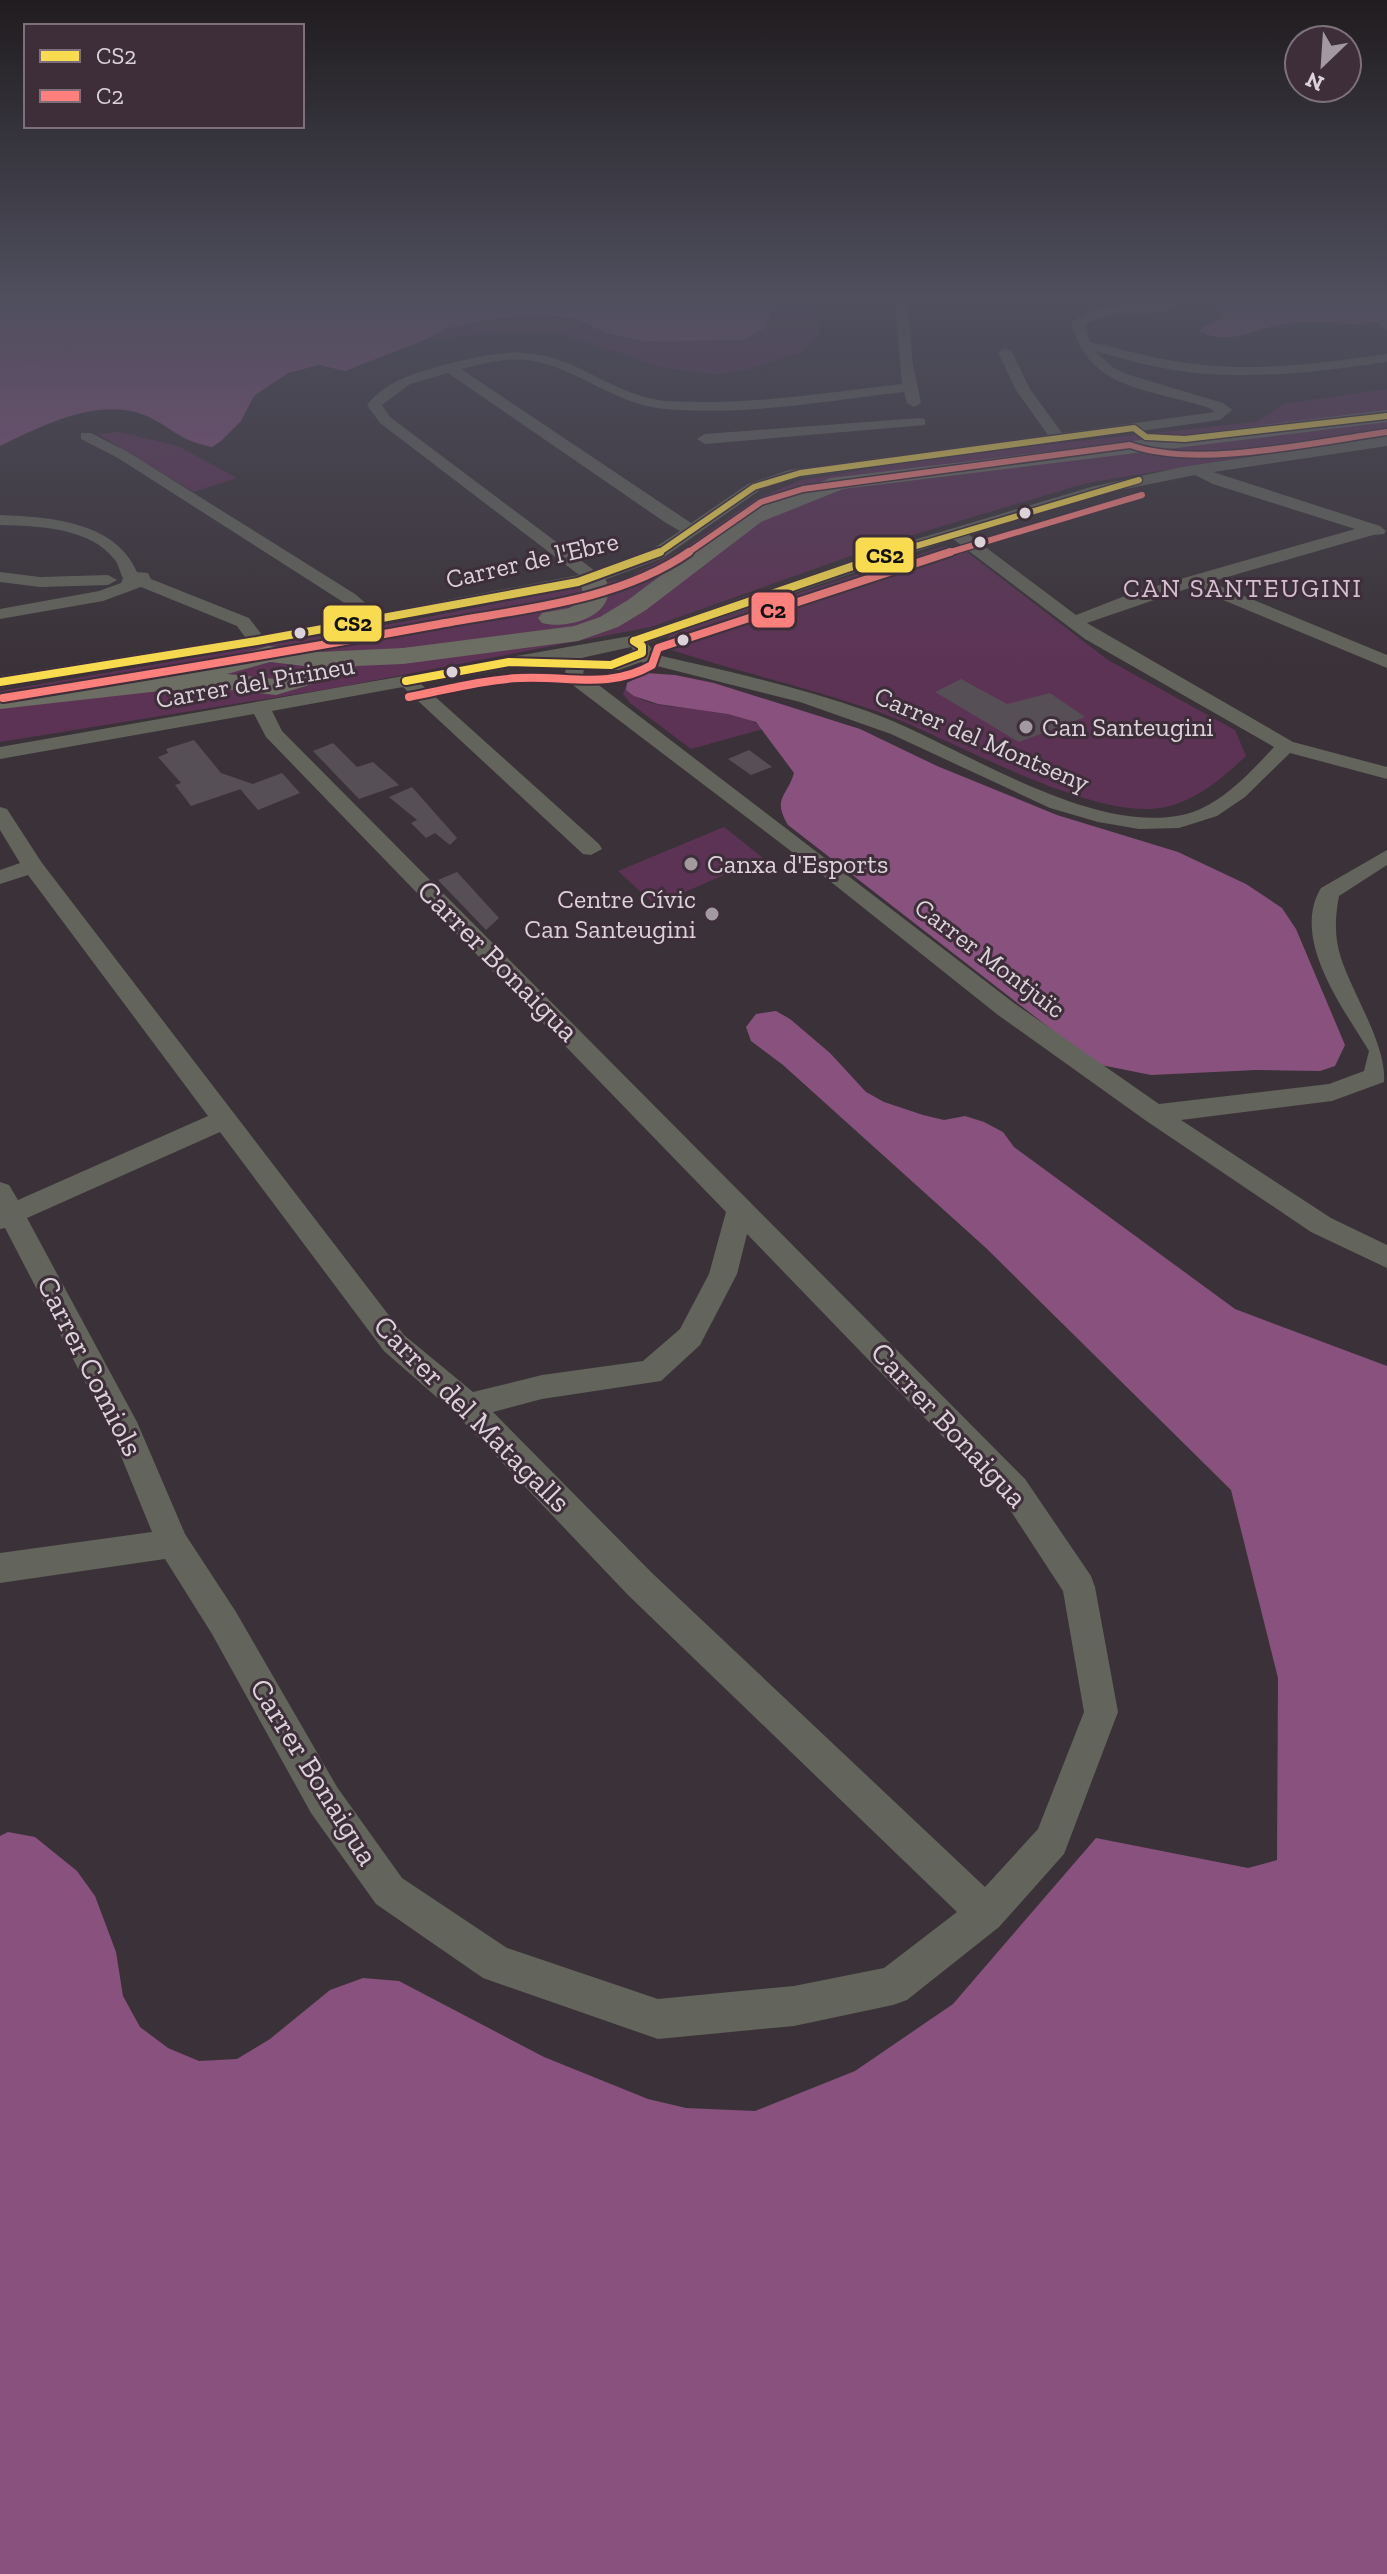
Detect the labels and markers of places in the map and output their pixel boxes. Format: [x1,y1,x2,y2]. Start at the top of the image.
unlabelled marker [1017,505,1033,521]
unlabelled marker [972,534,988,550]
unlabelled marker [292,625,308,641]
unlabelled marker [675,632,691,648]
unlabelled marker [444,664,460,680]
place label: Can Santeugini [1042,711,1214,743]
marker: Can Santeugini [1017,718,1035,736]
place label: Canxa d'Esports [707,848,888,880]
marker: Canxa d'Esports [682,855,700,873]
place label: Centre Cívic Can Santeugini [524,883,696,945]
marker: Centre Cívic Can Santeugini [703,905,721,923]

